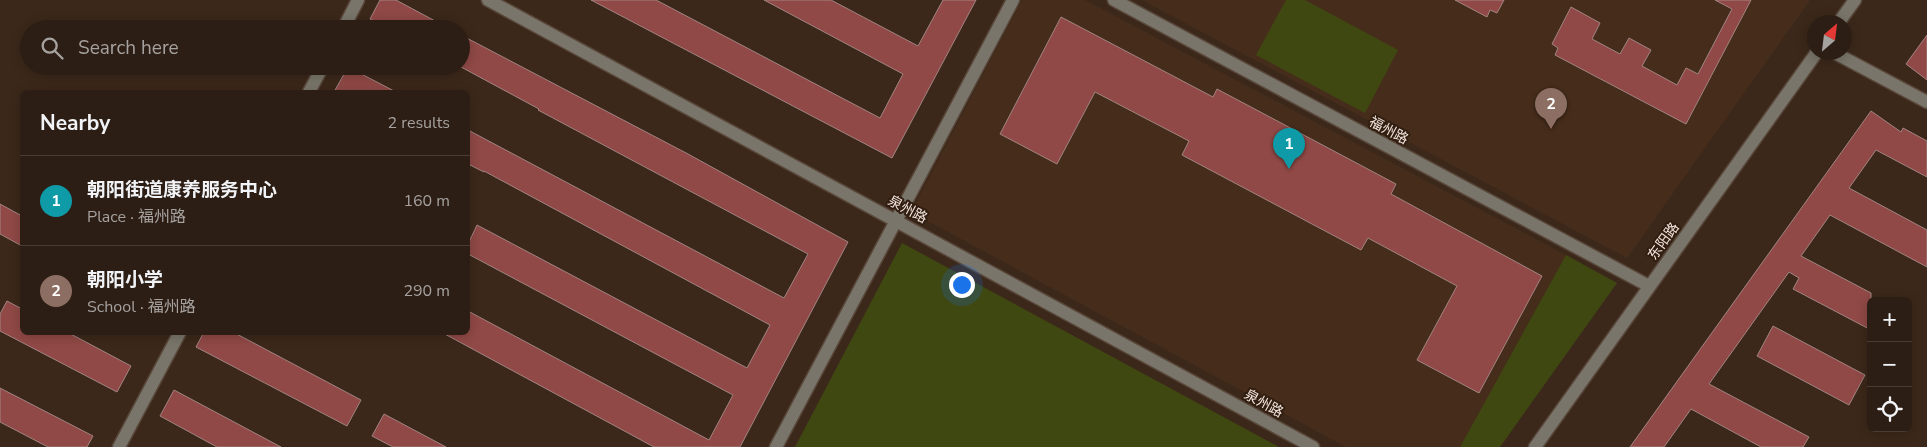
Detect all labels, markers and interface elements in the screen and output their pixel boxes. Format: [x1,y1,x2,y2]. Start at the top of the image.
north arrow [1807,15,1852,60]
search box [20,20,470,75]
icon: search [38,34,66,62]
text: Search here [78,35,179,61]
pin: 2 [1535,88,1567,129]
text: Nearby [40,109,110,137]
text: 2 results [388,112,450,134]
street label: 福州路 [1366,112,1412,149]
pin: 1 [1273,128,1305,169]
text: 朝阳街道康养服务中心 [87,177,277,203]
text: 1 [51,190,61,212]
text: 160 m [403,190,450,212]
street label: 泉州路 [885,191,931,228]
text: Place · 福州路 [87,206,186,228]
street label: 东阳路 [1643,219,1683,264]
text: 朝阳小学 [87,267,163,293]
your location [949,272,975,298]
text: 2 [51,280,61,302]
text: 290 m [403,280,450,302]
text: School · 福州路 [87,296,196,318]
map controls [1867,297,1912,432]
button: + [1867,297,1912,342]
button: − [1867,342,1912,387]
street label: 泉州路 [1241,385,1287,422]
button: locate [1867,387,1912,432]

